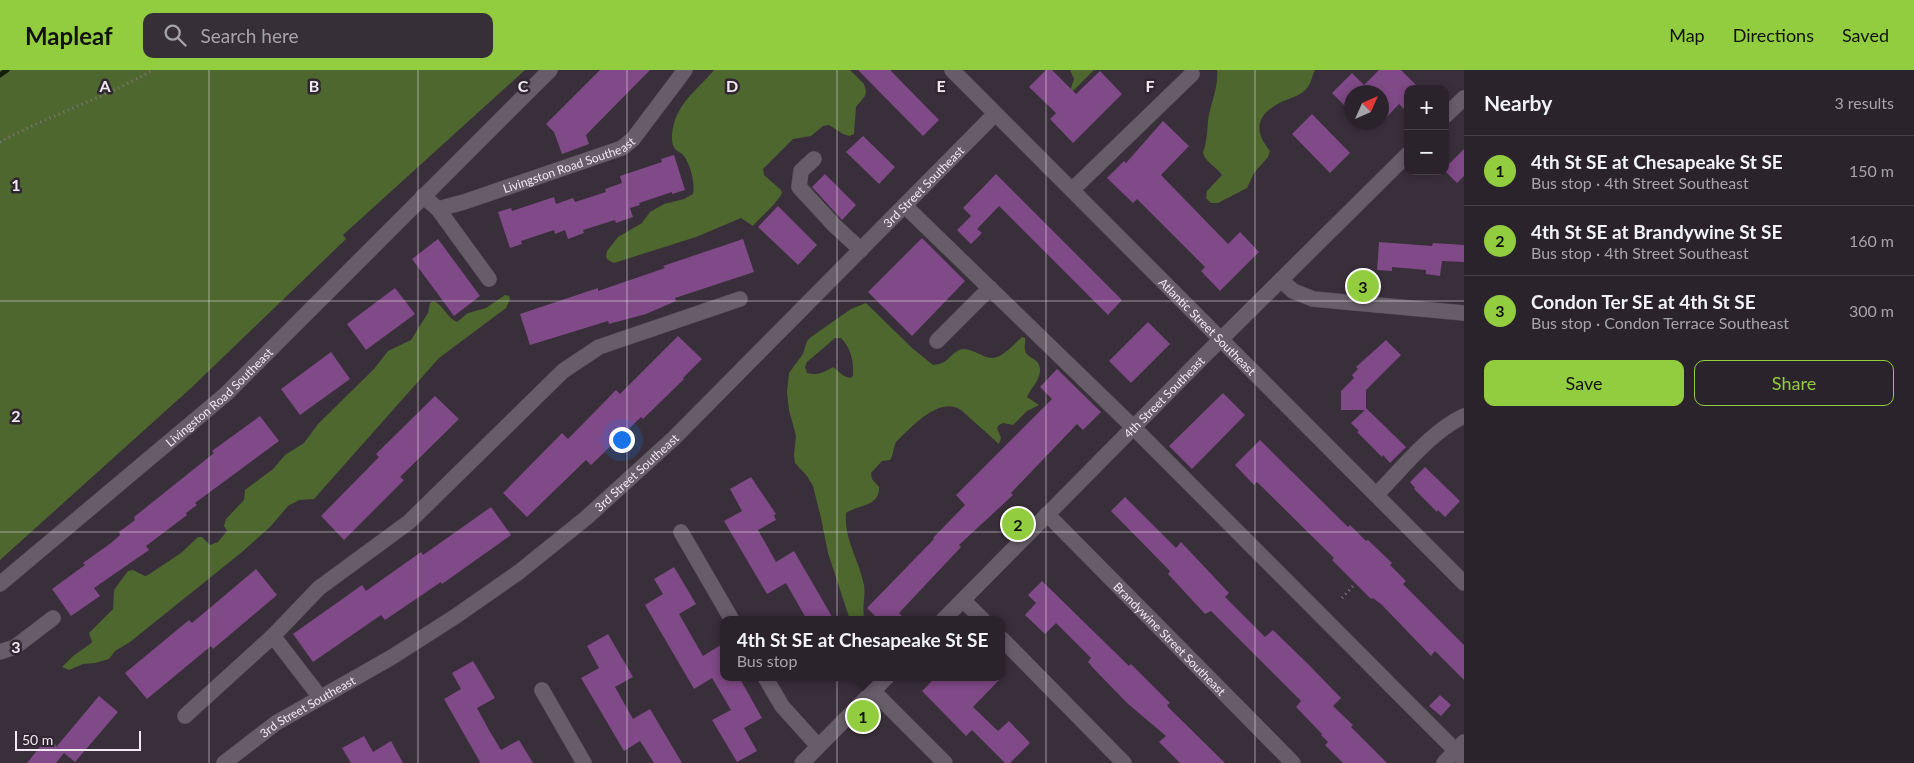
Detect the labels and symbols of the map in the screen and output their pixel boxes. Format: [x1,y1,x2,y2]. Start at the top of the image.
text: A [98,76,111,95]
text: B [309,76,319,95]
text: C [518,76,529,95]
text: D [726,76,738,95]
text: E [936,76,946,95]
text: F [1145,76,1155,95]
north arrow [1344,85,1389,130]
street label: Livingston Road Southeast [501,133,638,196]
street label: 3rd Street Southeast [880,142,967,230]
text: 1 [11,175,21,194]
pin: 3 [1347,267,1379,305]
street label: Atlantic Street Southeast [1156,274,1260,378]
street label: Livingston Road Southeast [162,344,276,449]
street label: 4th Street Southeast [1120,352,1208,441]
text: 2 [11,406,21,425]
your location [609,427,635,453]
street label: 3rd Street Southeast [591,430,682,514]
pin: 2 [1002,505,1034,543]
street label: Brandywine Street Southeast [1111,579,1230,699]
text: 3 [11,637,21,656]
street label: 3rd Street Southeast [256,672,358,740]
pin: 1 [847,697,879,735]
scale bar [15,728,141,751]

